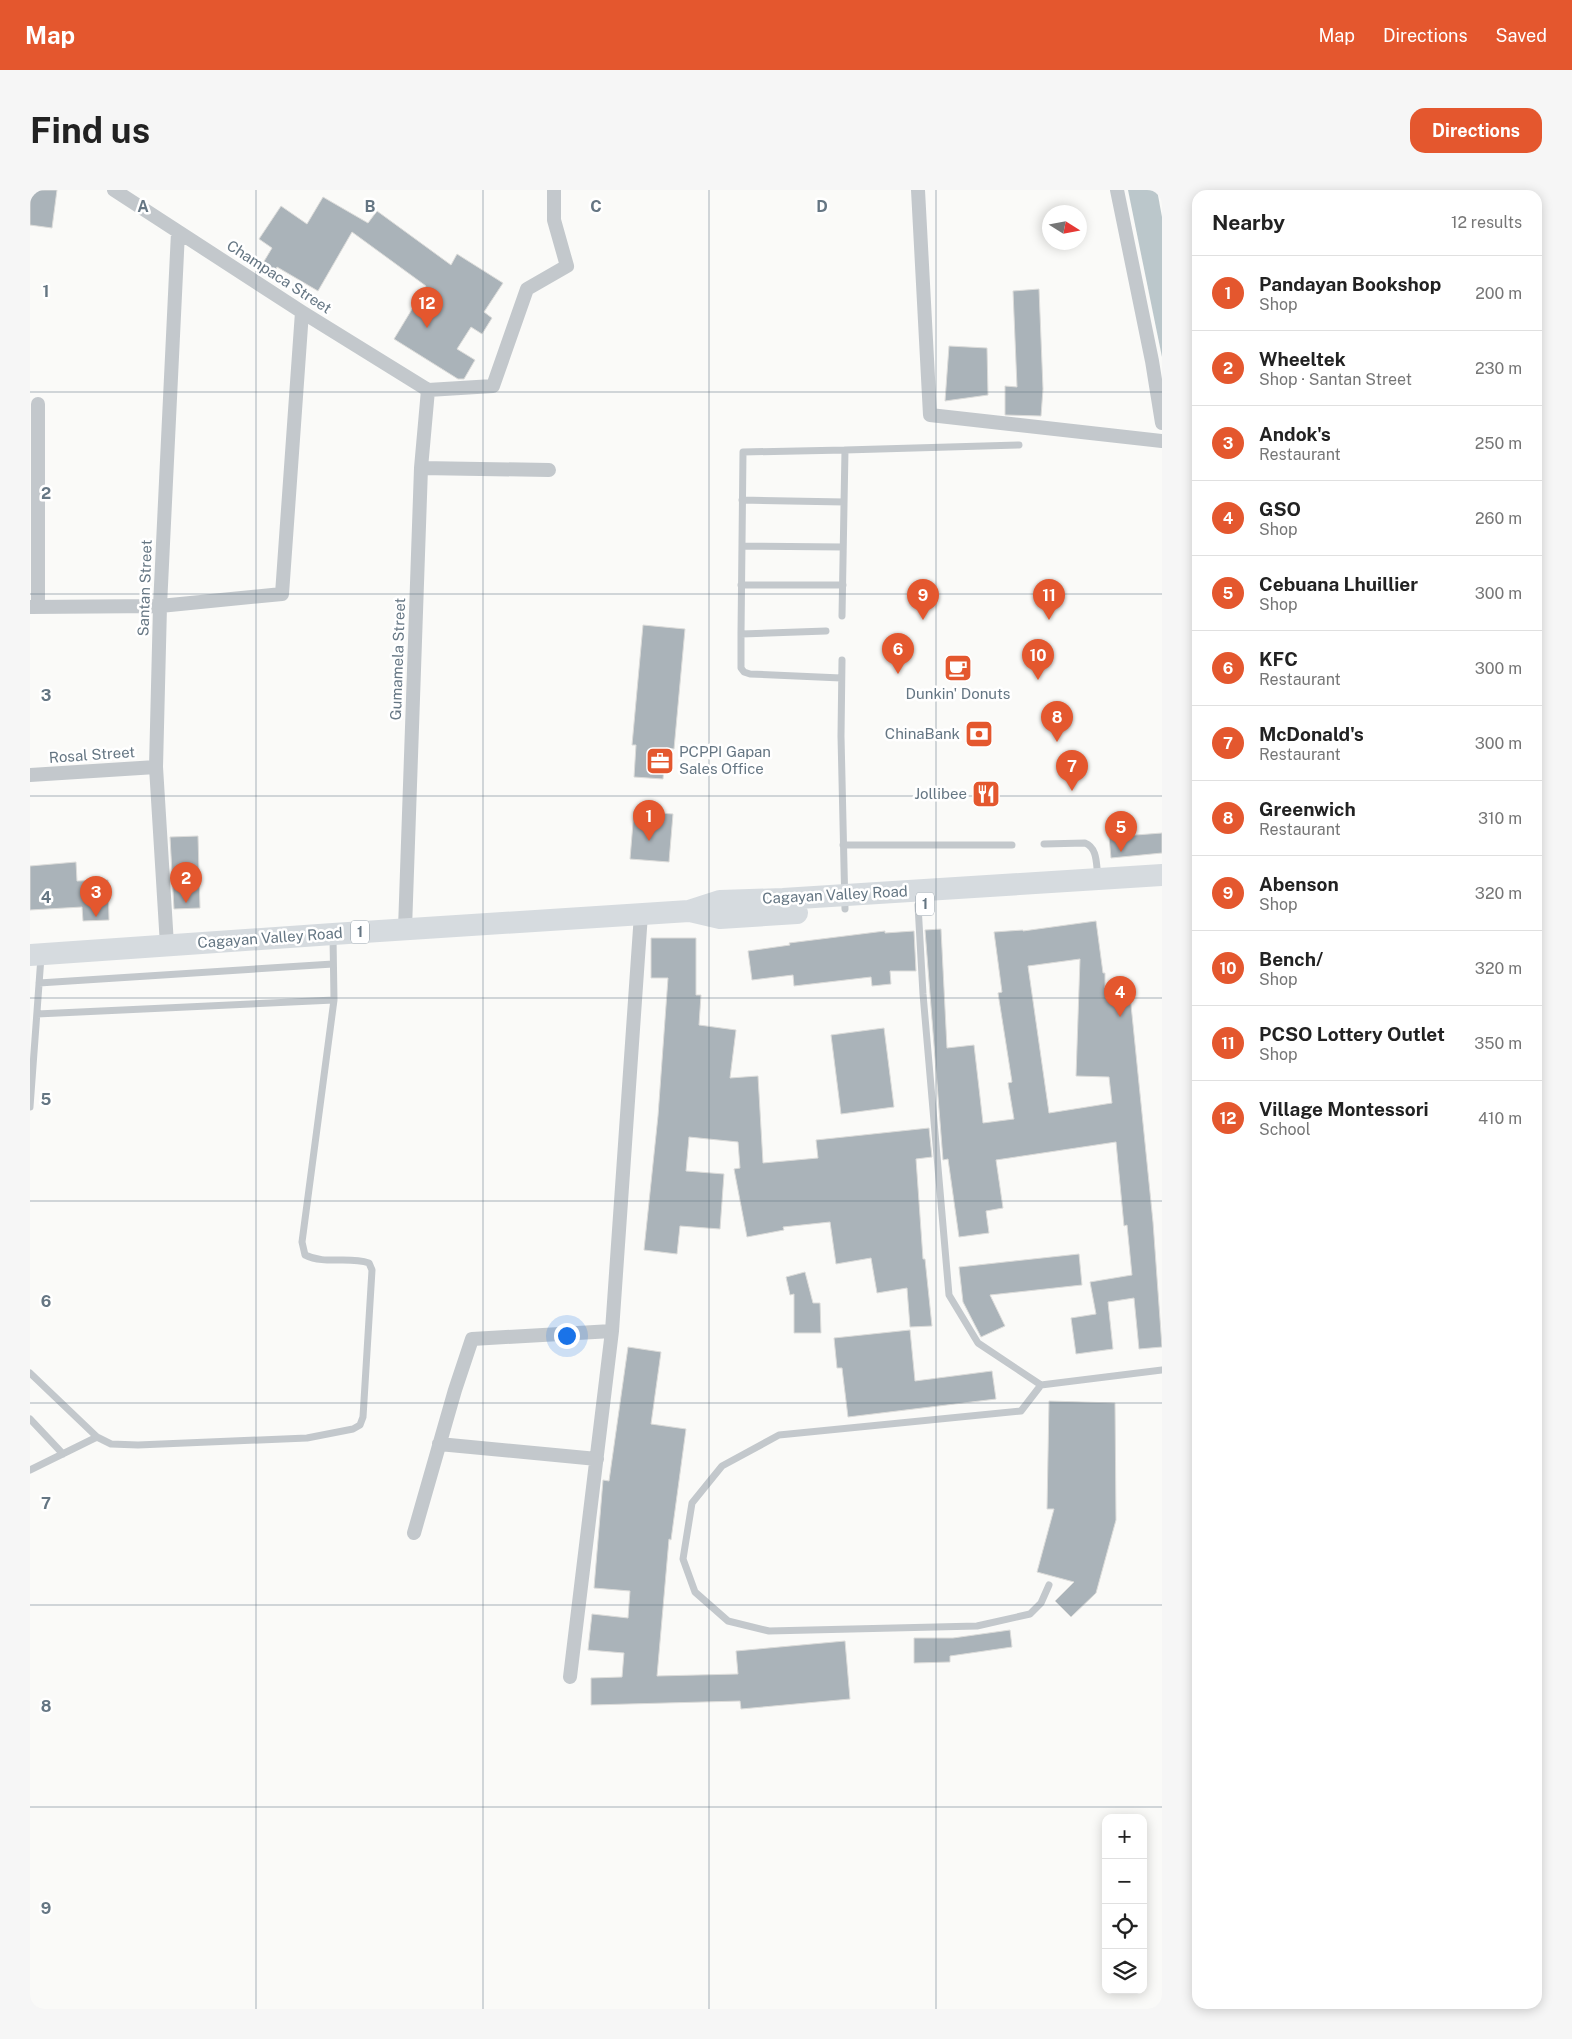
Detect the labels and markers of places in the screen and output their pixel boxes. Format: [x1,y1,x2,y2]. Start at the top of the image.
pin: 12 [411,287,443,328]
pin: 9 [907,579,939,620]
pin: 11 [1033,579,1065,620]
pin: 6 [882,633,914,674]
pin: 10 [1022,639,1054,680]
cafe icon: Dunkin' Donuts [943,653,973,683]
place label: Dunkin' Donuts [906,685,1010,702]
pin: 8 [1041,701,1073,742]
bank icon: ChinaBank [964,719,994,749]
place label: ChinaBank [885,725,960,742]
place label: PCPPI Gapan Sales Office [679,743,771,777]
office icon: PCPPI Gapan Sales Office [645,746,675,776]
pin: 7 [1056,750,1088,791]
restaurant icon: Jollibee [971,779,1001,809]
place label: Jollibee [914,785,967,802]
pin: 1 [633,800,665,841]
pin: 5 [1105,811,1137,852]
pin: 2 [170,862,202,903]
pin: 3 [80,876,112,917]
pin: 4 [1104,976,1136,1017]

